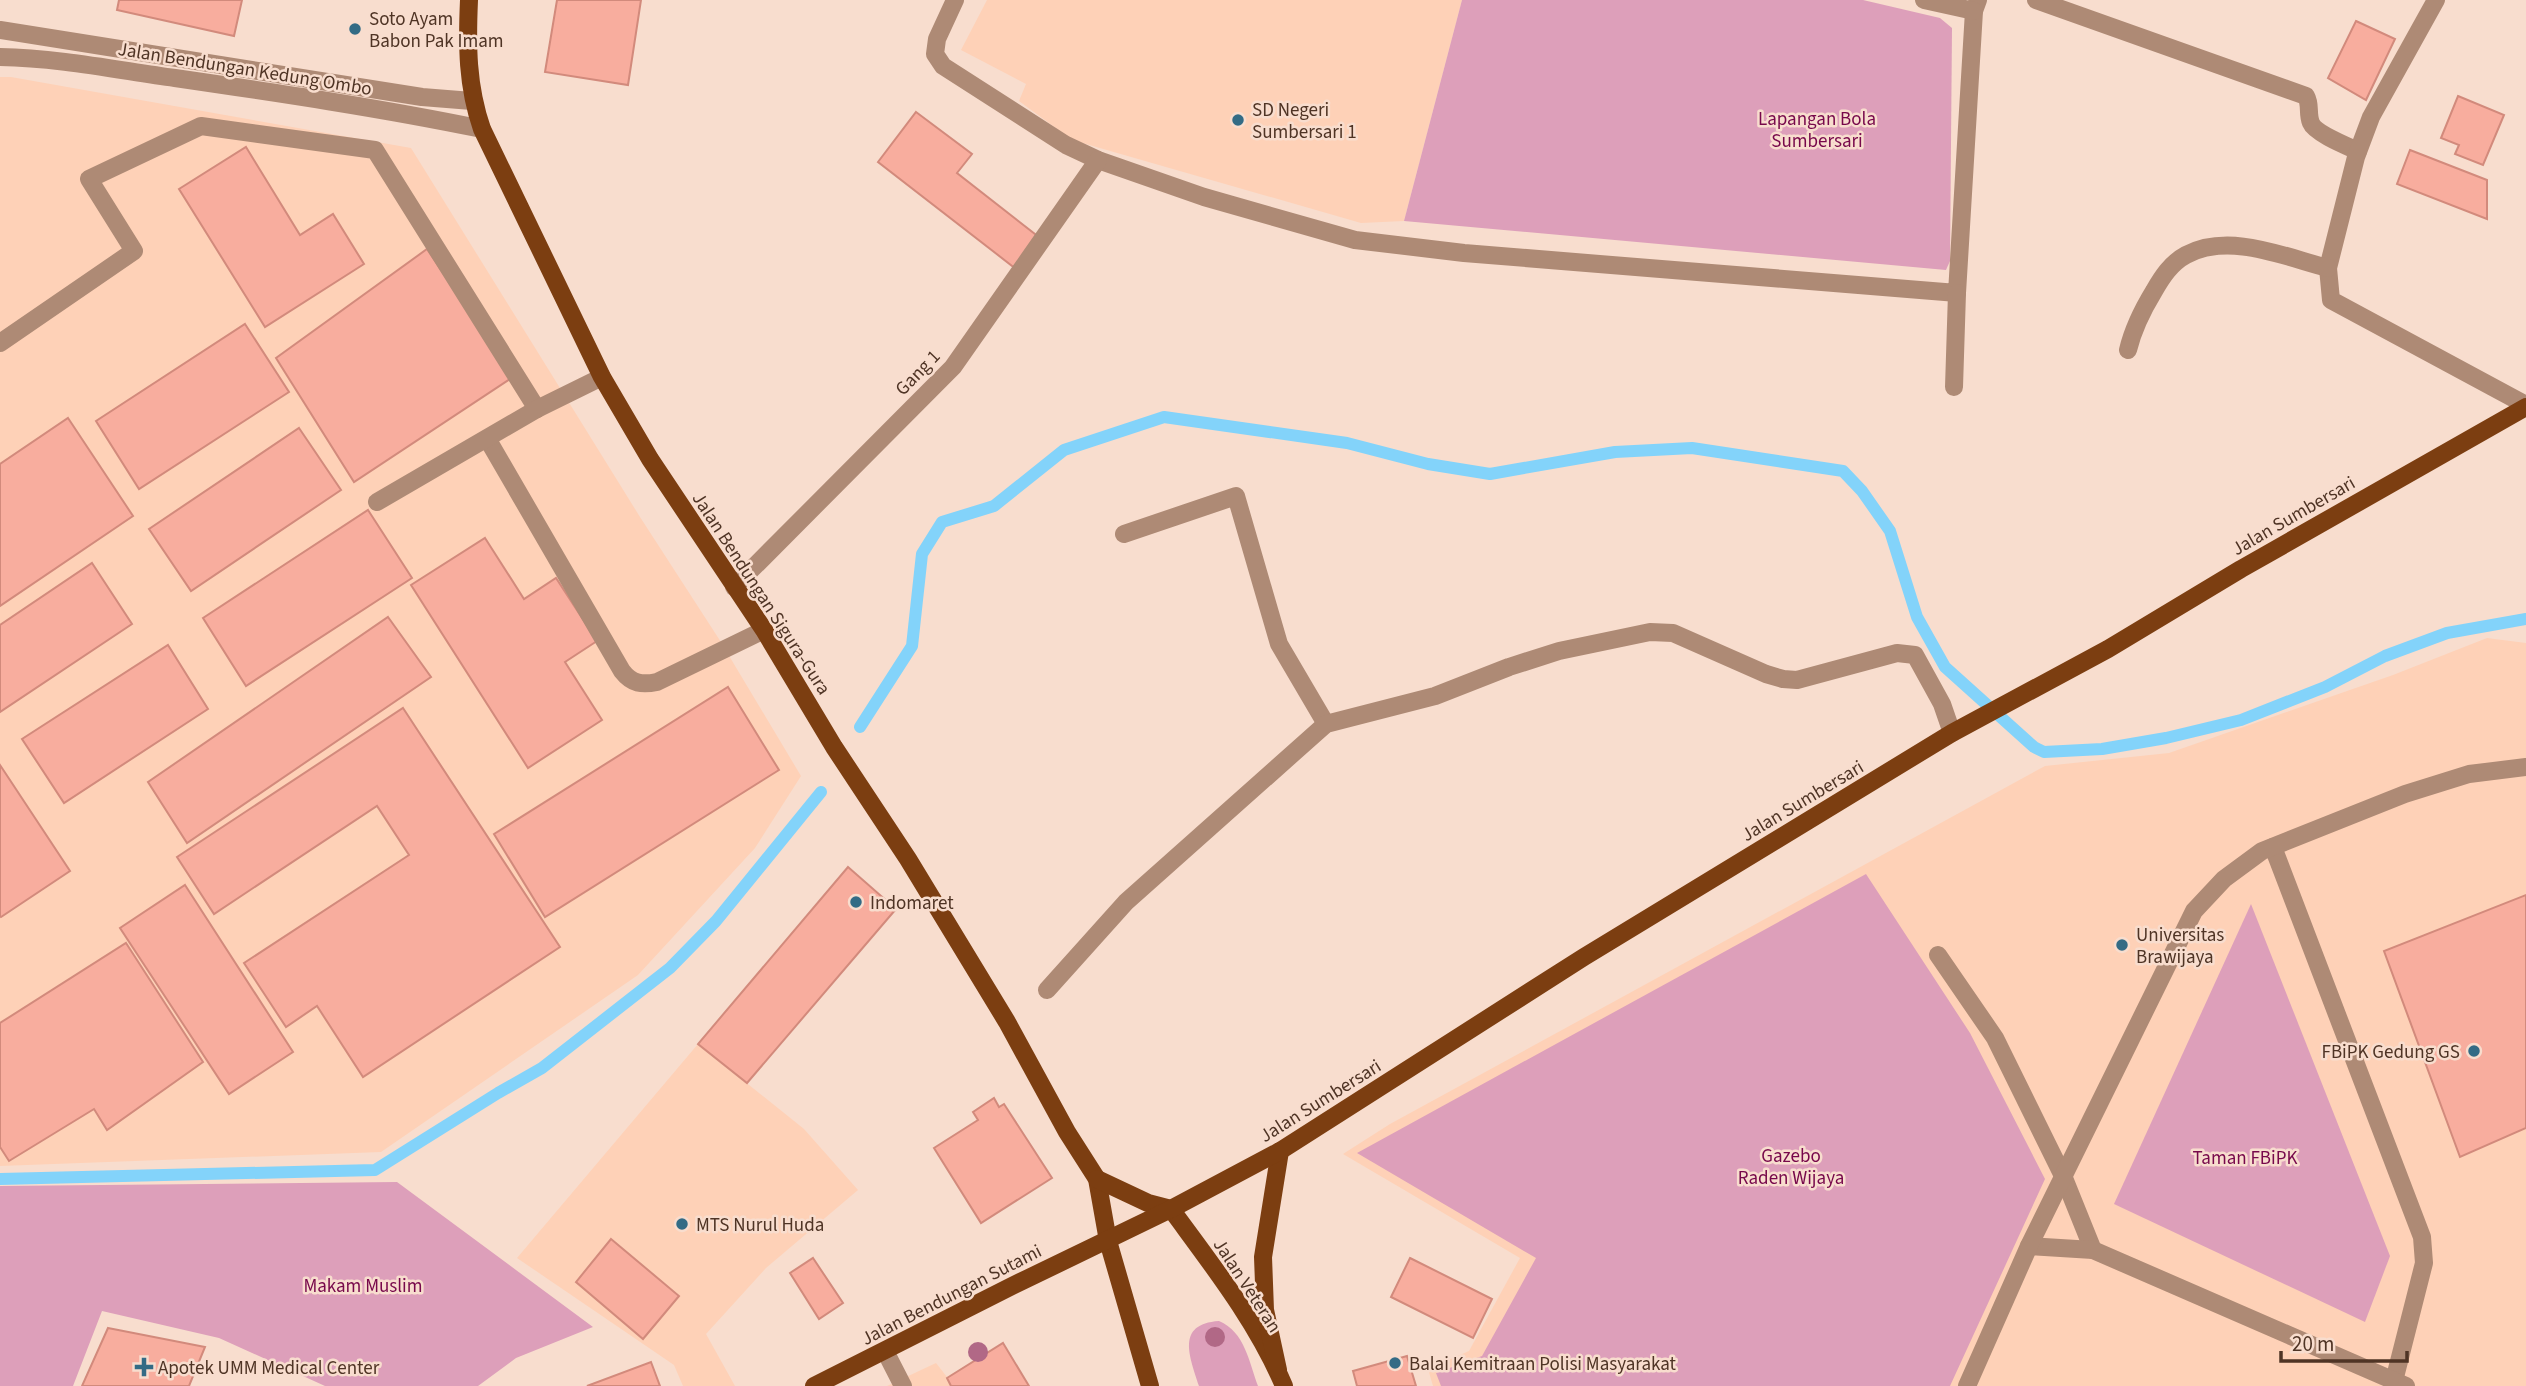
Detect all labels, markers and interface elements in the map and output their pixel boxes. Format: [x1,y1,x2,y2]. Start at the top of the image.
place label: Soto Ayam Babon Pak Imam [369,6,504,55]
marker: Soto Ayam Babon Pak Imam [347,21,363,37]
street label: Jalan Bendungan Kedung Ombo [116,36,374,103]
place label: SD Negeri Sumbersari 1 [1252,97,1357,146]
park label: Lapangan Bola Sumbersari [1758,106,1876,155]
marker: SD Negeri Sumbersari 1 [1230,112,1246,128]
street label: Gang 1 [889,344,947,402]
street label: Jalan Sumbersari [2227,470,2361,563]
street label: Jalan Bendungan Sigura-Gura [685,487,837,700]
street label: Jalan Sumbersari [1736,754,1869,849]
place label: Indomaret [870,890,954,917]
marker: Indomaret [848,894,864,910]
place label: Universitas Brawijaya [2136,922,2224,971]
marker: Universitas Brawijaya [2114,937,2130,953]
place label: FBiPK Gedung GS [2322,1039,2460,1066]
marker: FBiPK Gedung GS [2466,1043,2482,1059]
street label: Jalan Sumbersari [1255,1053,1387,1149]
park label: Gazebo Raden Wijaya [1738,1143,1844,1192]
park label: Taman FBiPK [2193,1145,2297,1172]
place label: MTS Nurul Huda [696,1212,824,1239]
marker: MTS Nurul Huda [674,1216,690,1232]
street label: Jalan Veteran [1206,1233,1287,1338]
street label: Jalan Bendungan Sutami [857,1238,1047,1353]
park label: Makam Muslim [303,1273,423,1300]
scale bar [2281,1320,2407,1364]
text: 20 m [2292,1329,2334,1359]
place label: Balai Kemitraan Polisi Masyarakat [1409,1351,1676,1378]
place label: Apotek UMM Medical Center [158,1355,380,1382]
marker: Balai Kemitraan Polisi Masyarakat [1387,1355,1403,1371]
marker: Apotek UMM Medical Center [136,1359,152,1375]

